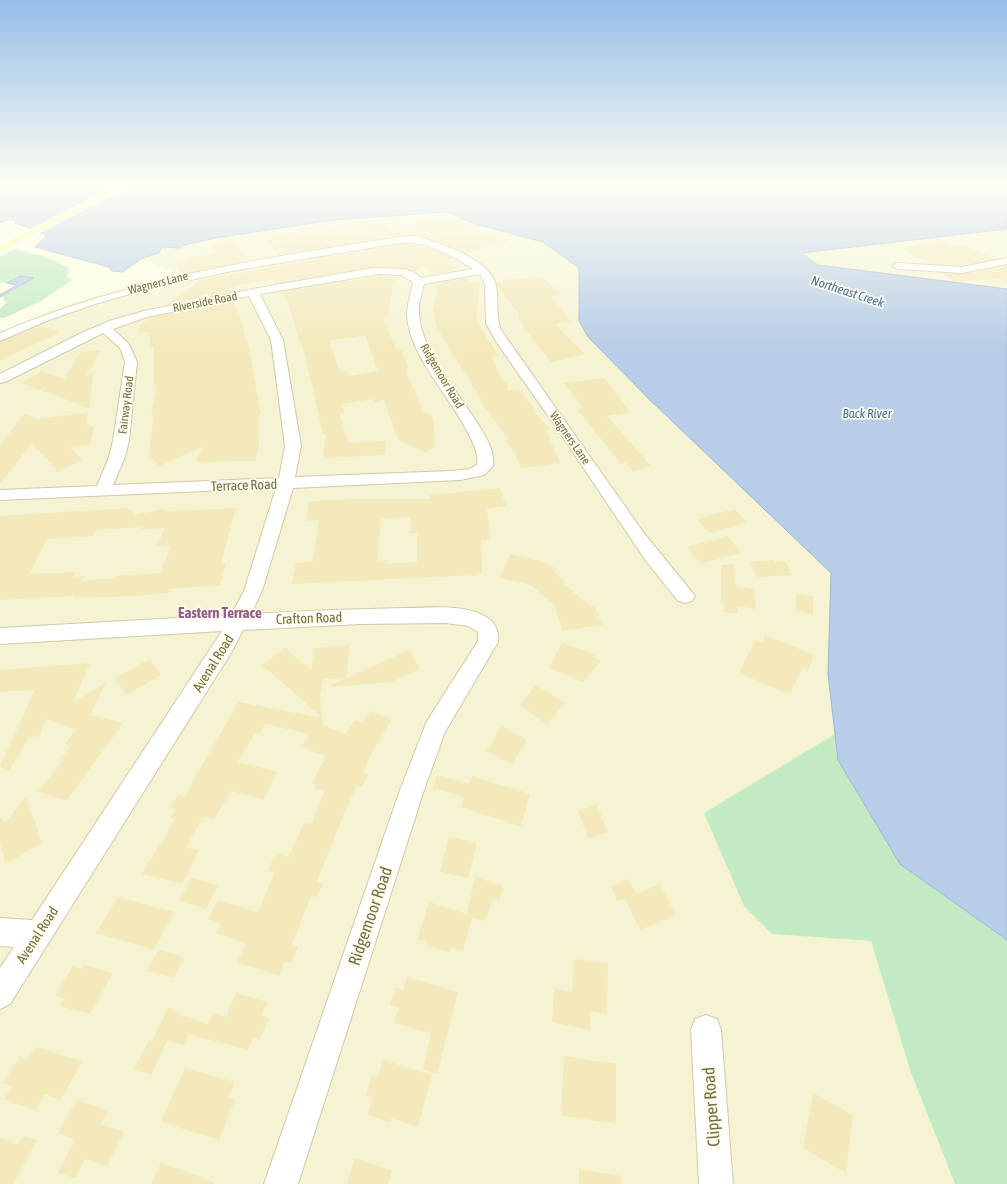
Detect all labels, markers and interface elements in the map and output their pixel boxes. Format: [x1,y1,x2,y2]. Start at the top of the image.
street label: Wagners Lane [127,269,189,297]
water label: Northeast Creek [809,273,887,310]
street label: Riverside Road [172,289,238,315]
street label: Ridgemoor Road [417,341,467,411]
street label: Fairway Road [115,375,137,435]
water label: Back River [843,406,893,421]
street label: Wagners Lane [547,409,593,467]
street label: Terrace Road [211,476,277,494]
district label: Eastern Terrace [178,604,262,621]
street label: Crafton Road [276,609,342,627]
street label: Avenal Road [189,631,237,695]
street label: Ridgemoor Road [344,864,396,968]
street label: Avenal Road [13,904,61,966]
street label: Clipper Road [698,1067,724,1147]

